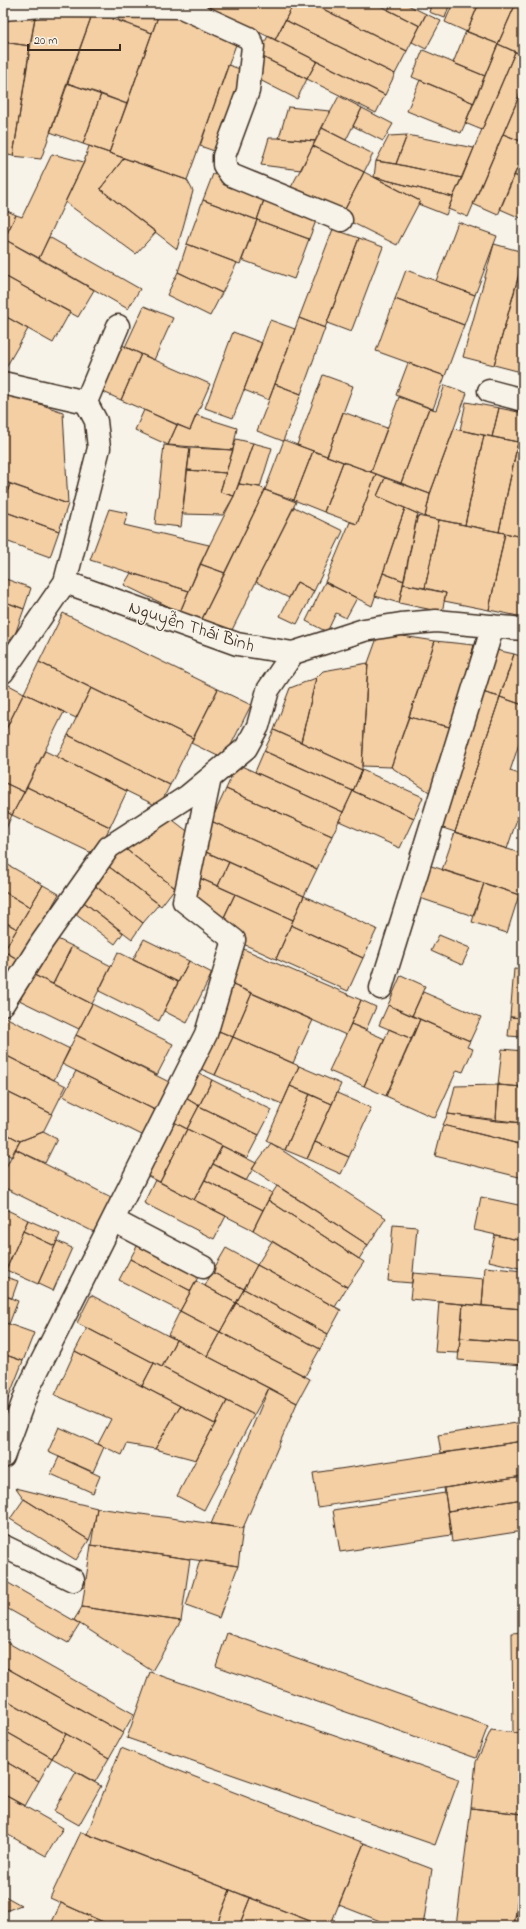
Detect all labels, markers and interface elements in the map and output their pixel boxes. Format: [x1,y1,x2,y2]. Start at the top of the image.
scale bar [28,26,120,52]
text: 20 m [34,32,57,50]
street label: Nguyễn Thái Bình [125,595,258,661]

